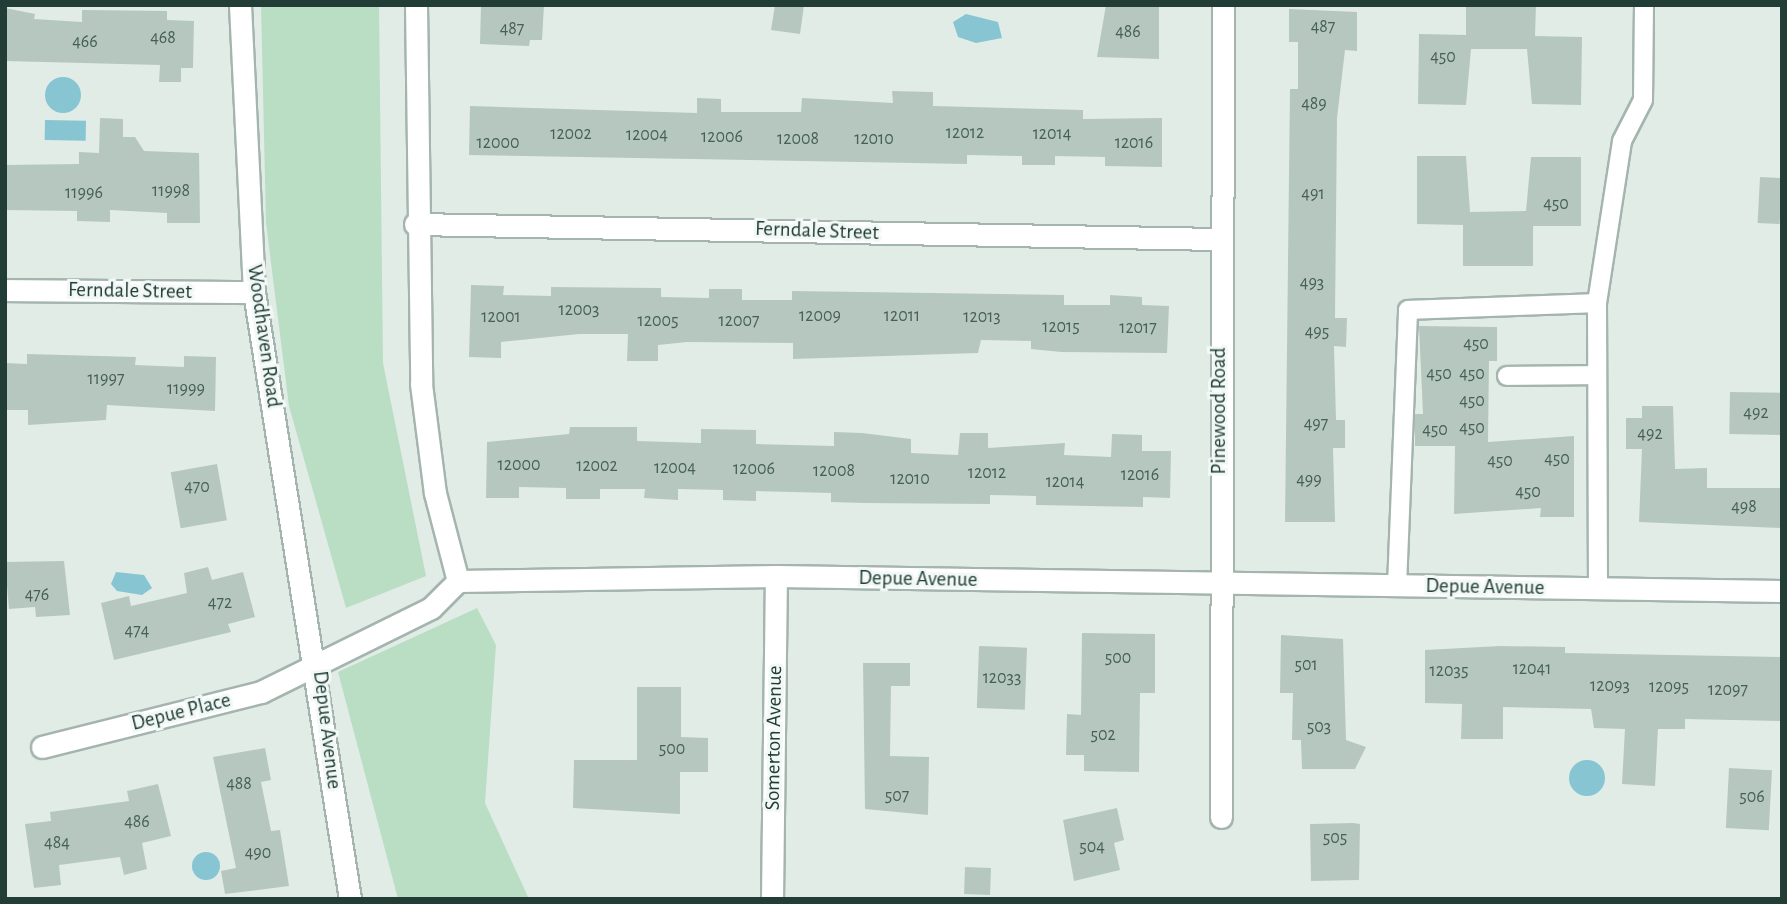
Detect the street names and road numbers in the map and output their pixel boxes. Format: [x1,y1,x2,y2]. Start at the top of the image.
street label: Ferndale Street [755,216,879,246]
street label: Woodhaven Road [242,263,286,409]
street label: Ferndale Street [68,277,192,305]
street label: Pinewood Road [1206,347,1232,475]
street label: Depue Avenue [858,565,978,593]
street label: Depue Avenue [1425,573,1545,601]
street label: Somerton Avenue [760,665,788,811]
street label: Depue Avenue [307,669,347,791]
street label: Depue Place [129,688,233,736]

